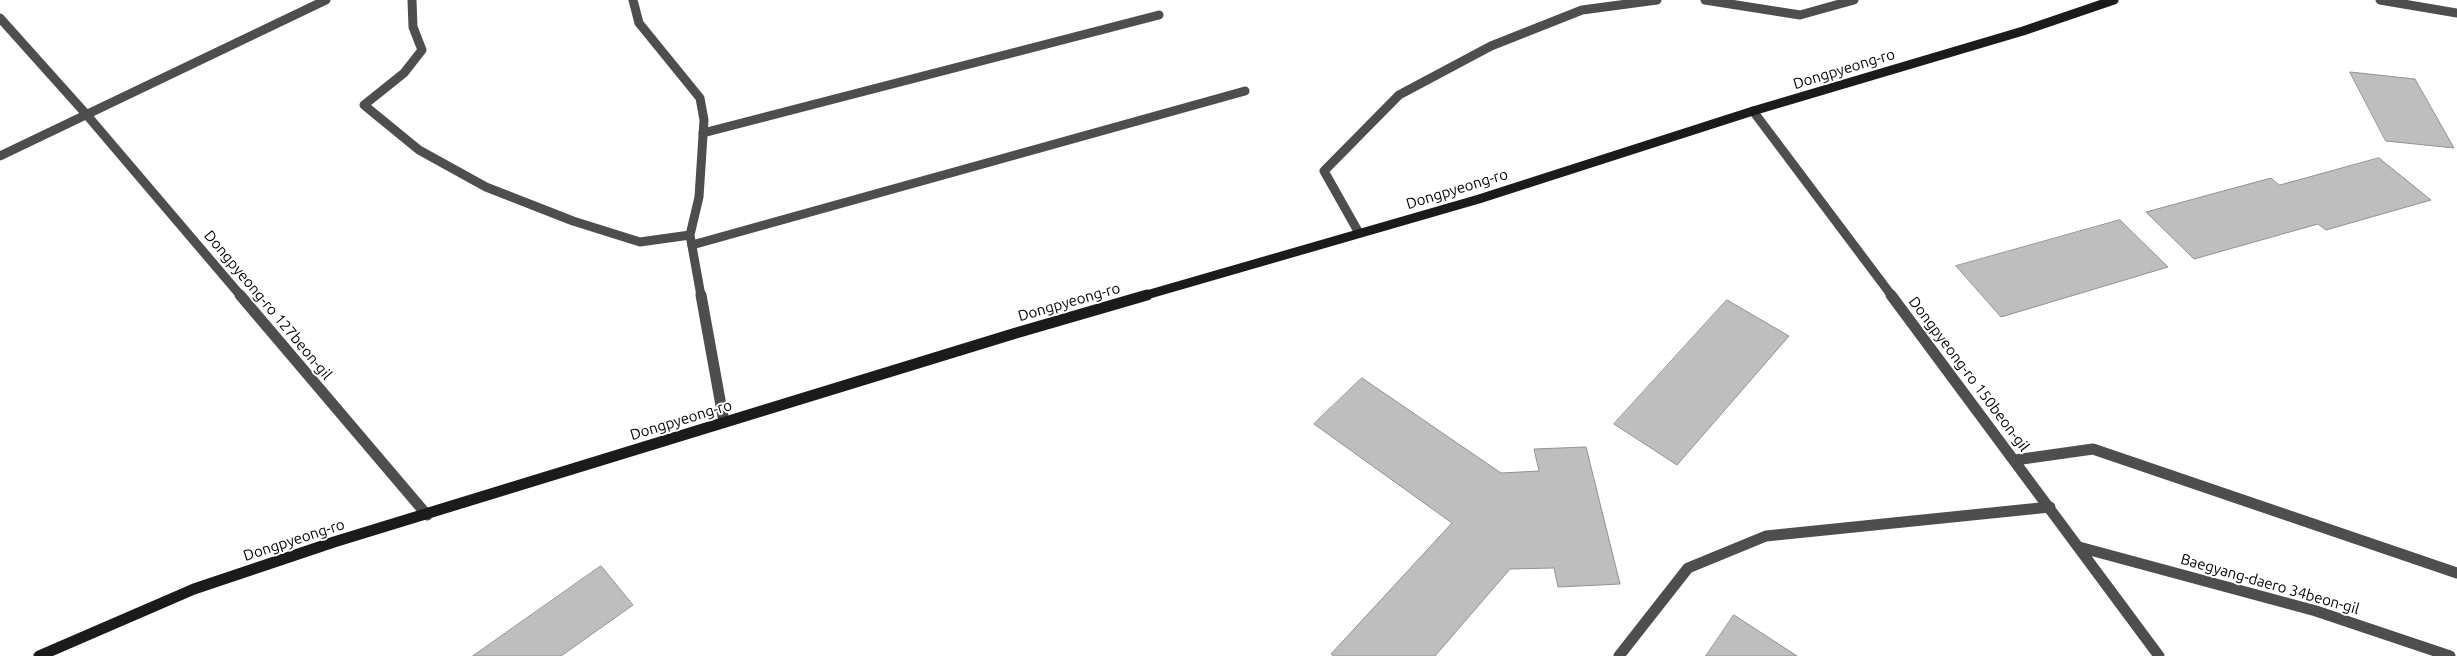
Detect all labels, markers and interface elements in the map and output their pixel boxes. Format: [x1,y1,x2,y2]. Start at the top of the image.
street label: Dongpyeong-ro [1791,45,1897,93]
street label: Dongpyeong-ro [1404,165,1510,213]
street label: Dongpyeong-ro 127beon-gil [200,227,336,383]
street label: Dongpyeong-ro [1016,279,1122,325]
street label: Dongpyeong-ro 150beon-gil [1905,293,2033,455]
street label: Dongpyeong-ro [628,396,734,444]
street label: Dongpyeong-ro [241,515,347,565]
street label: Baegyang-daero 34beon-gil [2179,550,2361,618]

